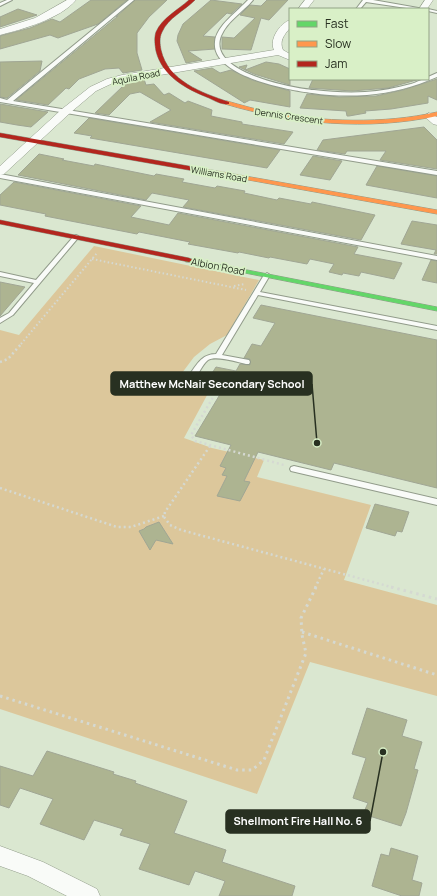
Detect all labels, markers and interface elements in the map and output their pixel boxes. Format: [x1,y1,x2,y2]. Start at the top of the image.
legend [289,8,429,80]
text: Fast [325,15,349,32]
text: Slow [325,35,351,52]
text: Jam [325,55,347,72]
street label: Aquila Road [111,66,161,88]
street label: Dennis Crescent [254,105,324,127]
street label: Williams Road [190,163,248,185]
street label: Albion Road [190,254,246,278]
callout: Matthew McNair Secondary School [111,372,312,395]
text: Matthew McNair Secondary School [120,376,304,391]
callout: Shellmont Fire Hall No. 6 [226,810,370,833]
text: Shellmont Fire Hall No. 6 [234,813,363,828]

